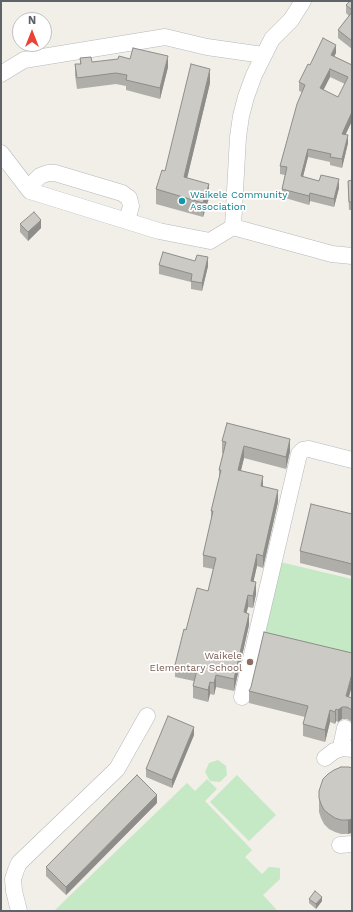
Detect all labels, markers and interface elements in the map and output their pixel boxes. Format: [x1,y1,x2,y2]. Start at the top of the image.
north arrow [12,12,52,52]
text: N [28,14,36,27]
place label: Waikele Community Association [190,189,287,212]
marker: Waikele Community Association [177,196,187,206]
place label: Waikele Elementary School [150,650,242,674]
marker: Waikele Elementary School [245,657,255,667]

